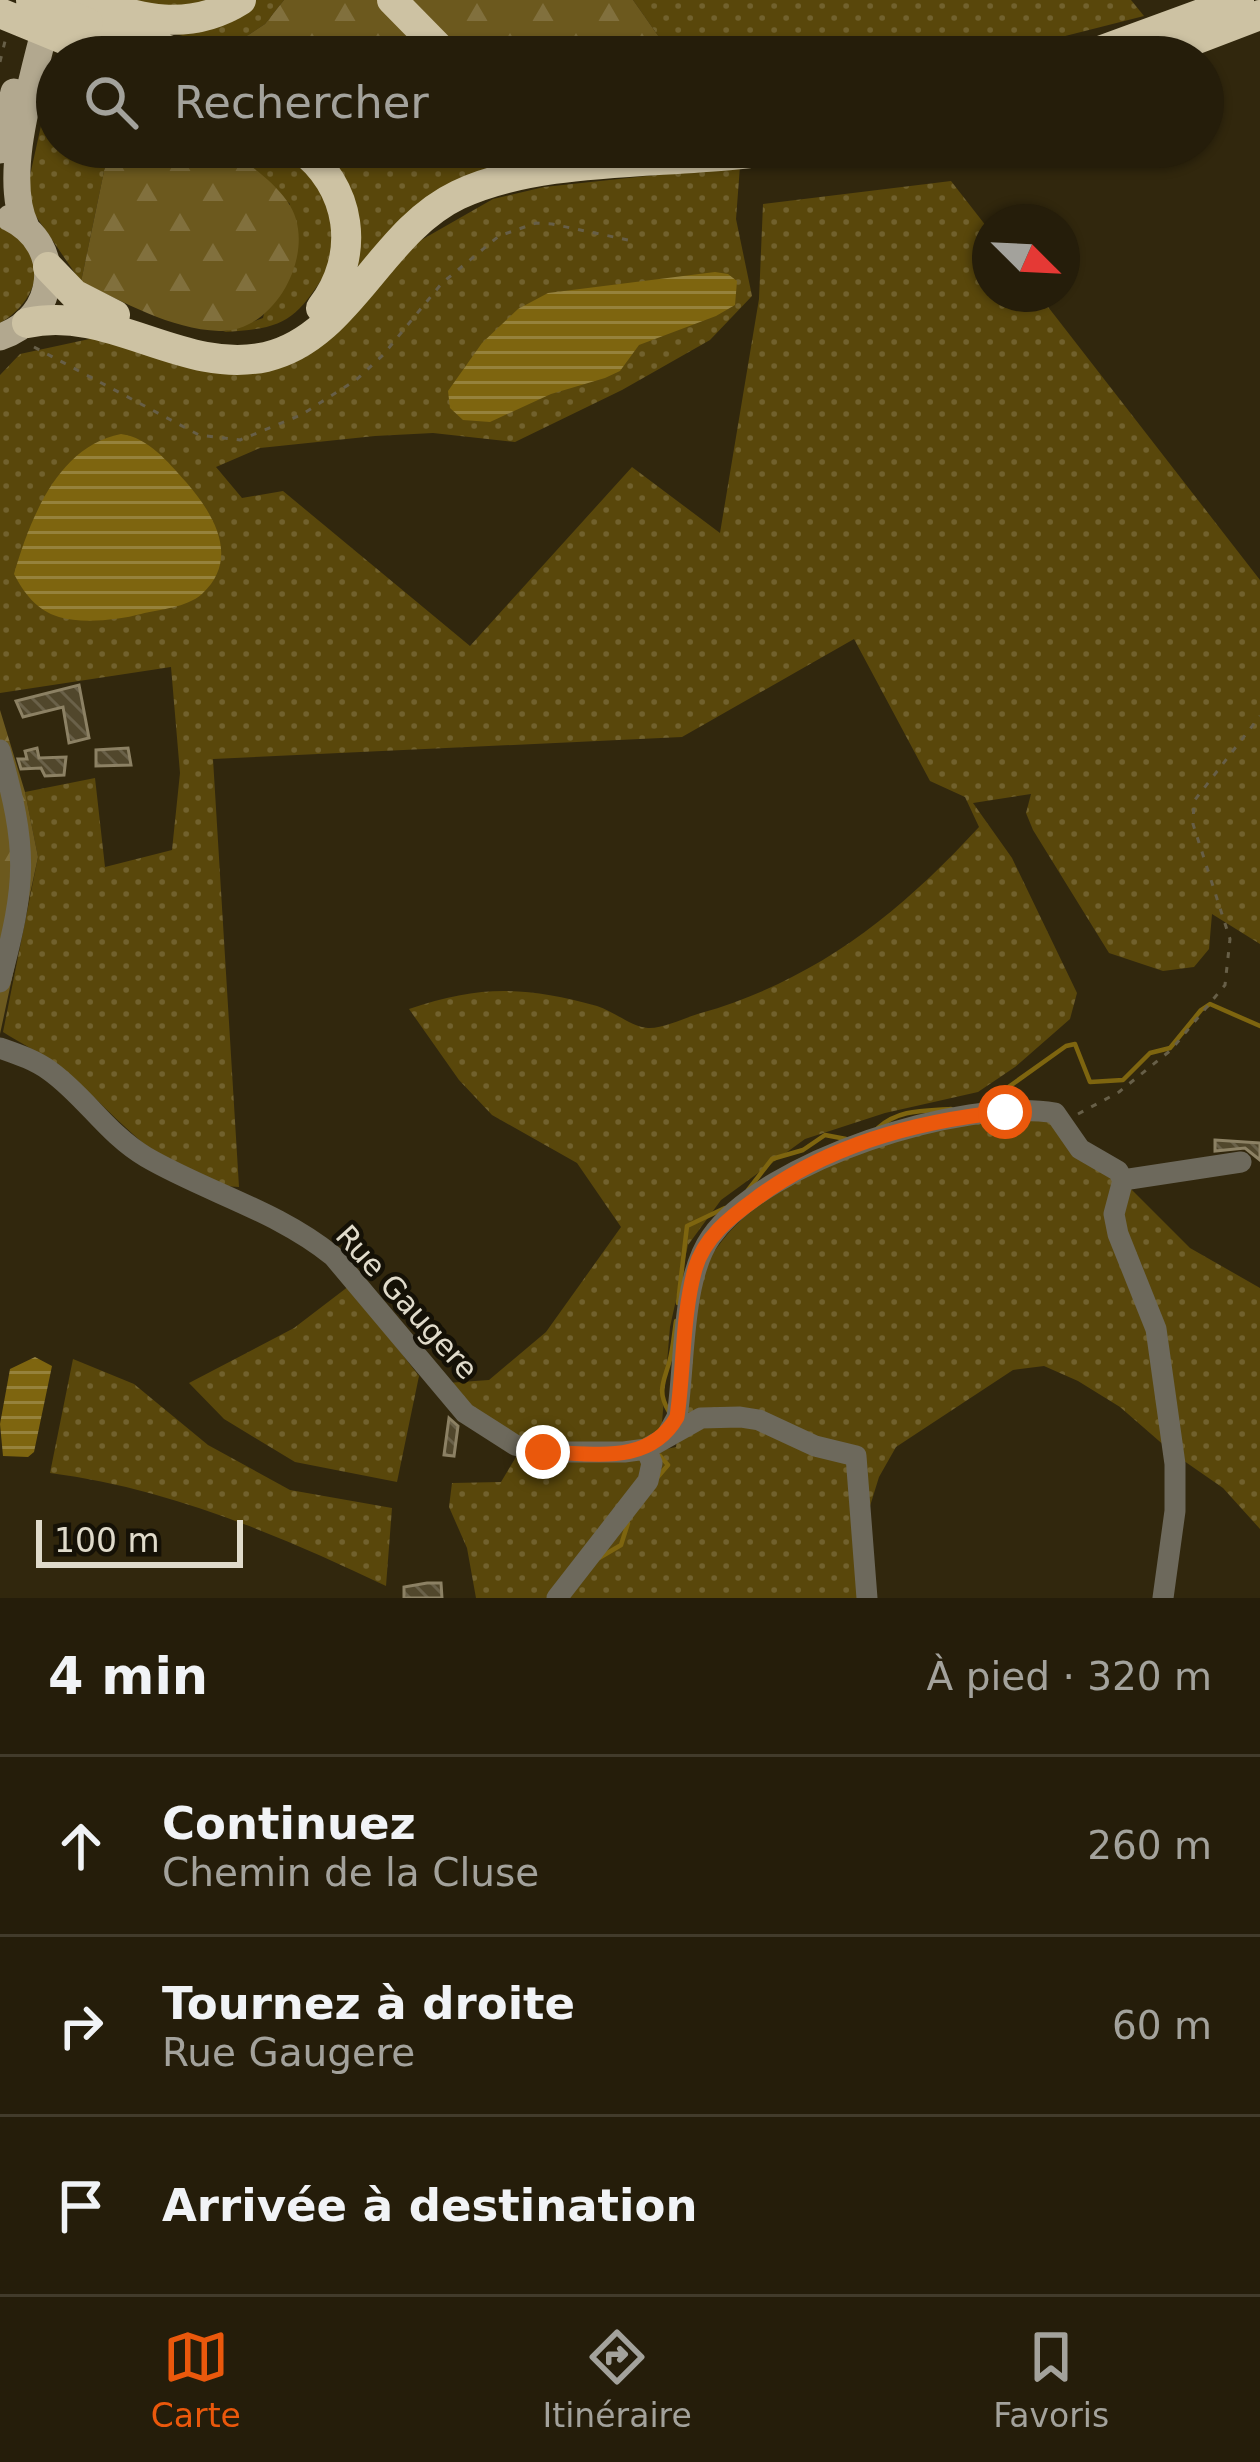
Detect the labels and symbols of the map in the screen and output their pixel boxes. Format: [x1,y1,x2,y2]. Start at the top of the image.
north arrow [972,204,1080,312]
route start [978,1085,1032,1139]
street label: Rue Gaugere [329,1218,485,1386]
route end [516,1425,570,1479]
scale bar [36,1514,243,1567]

